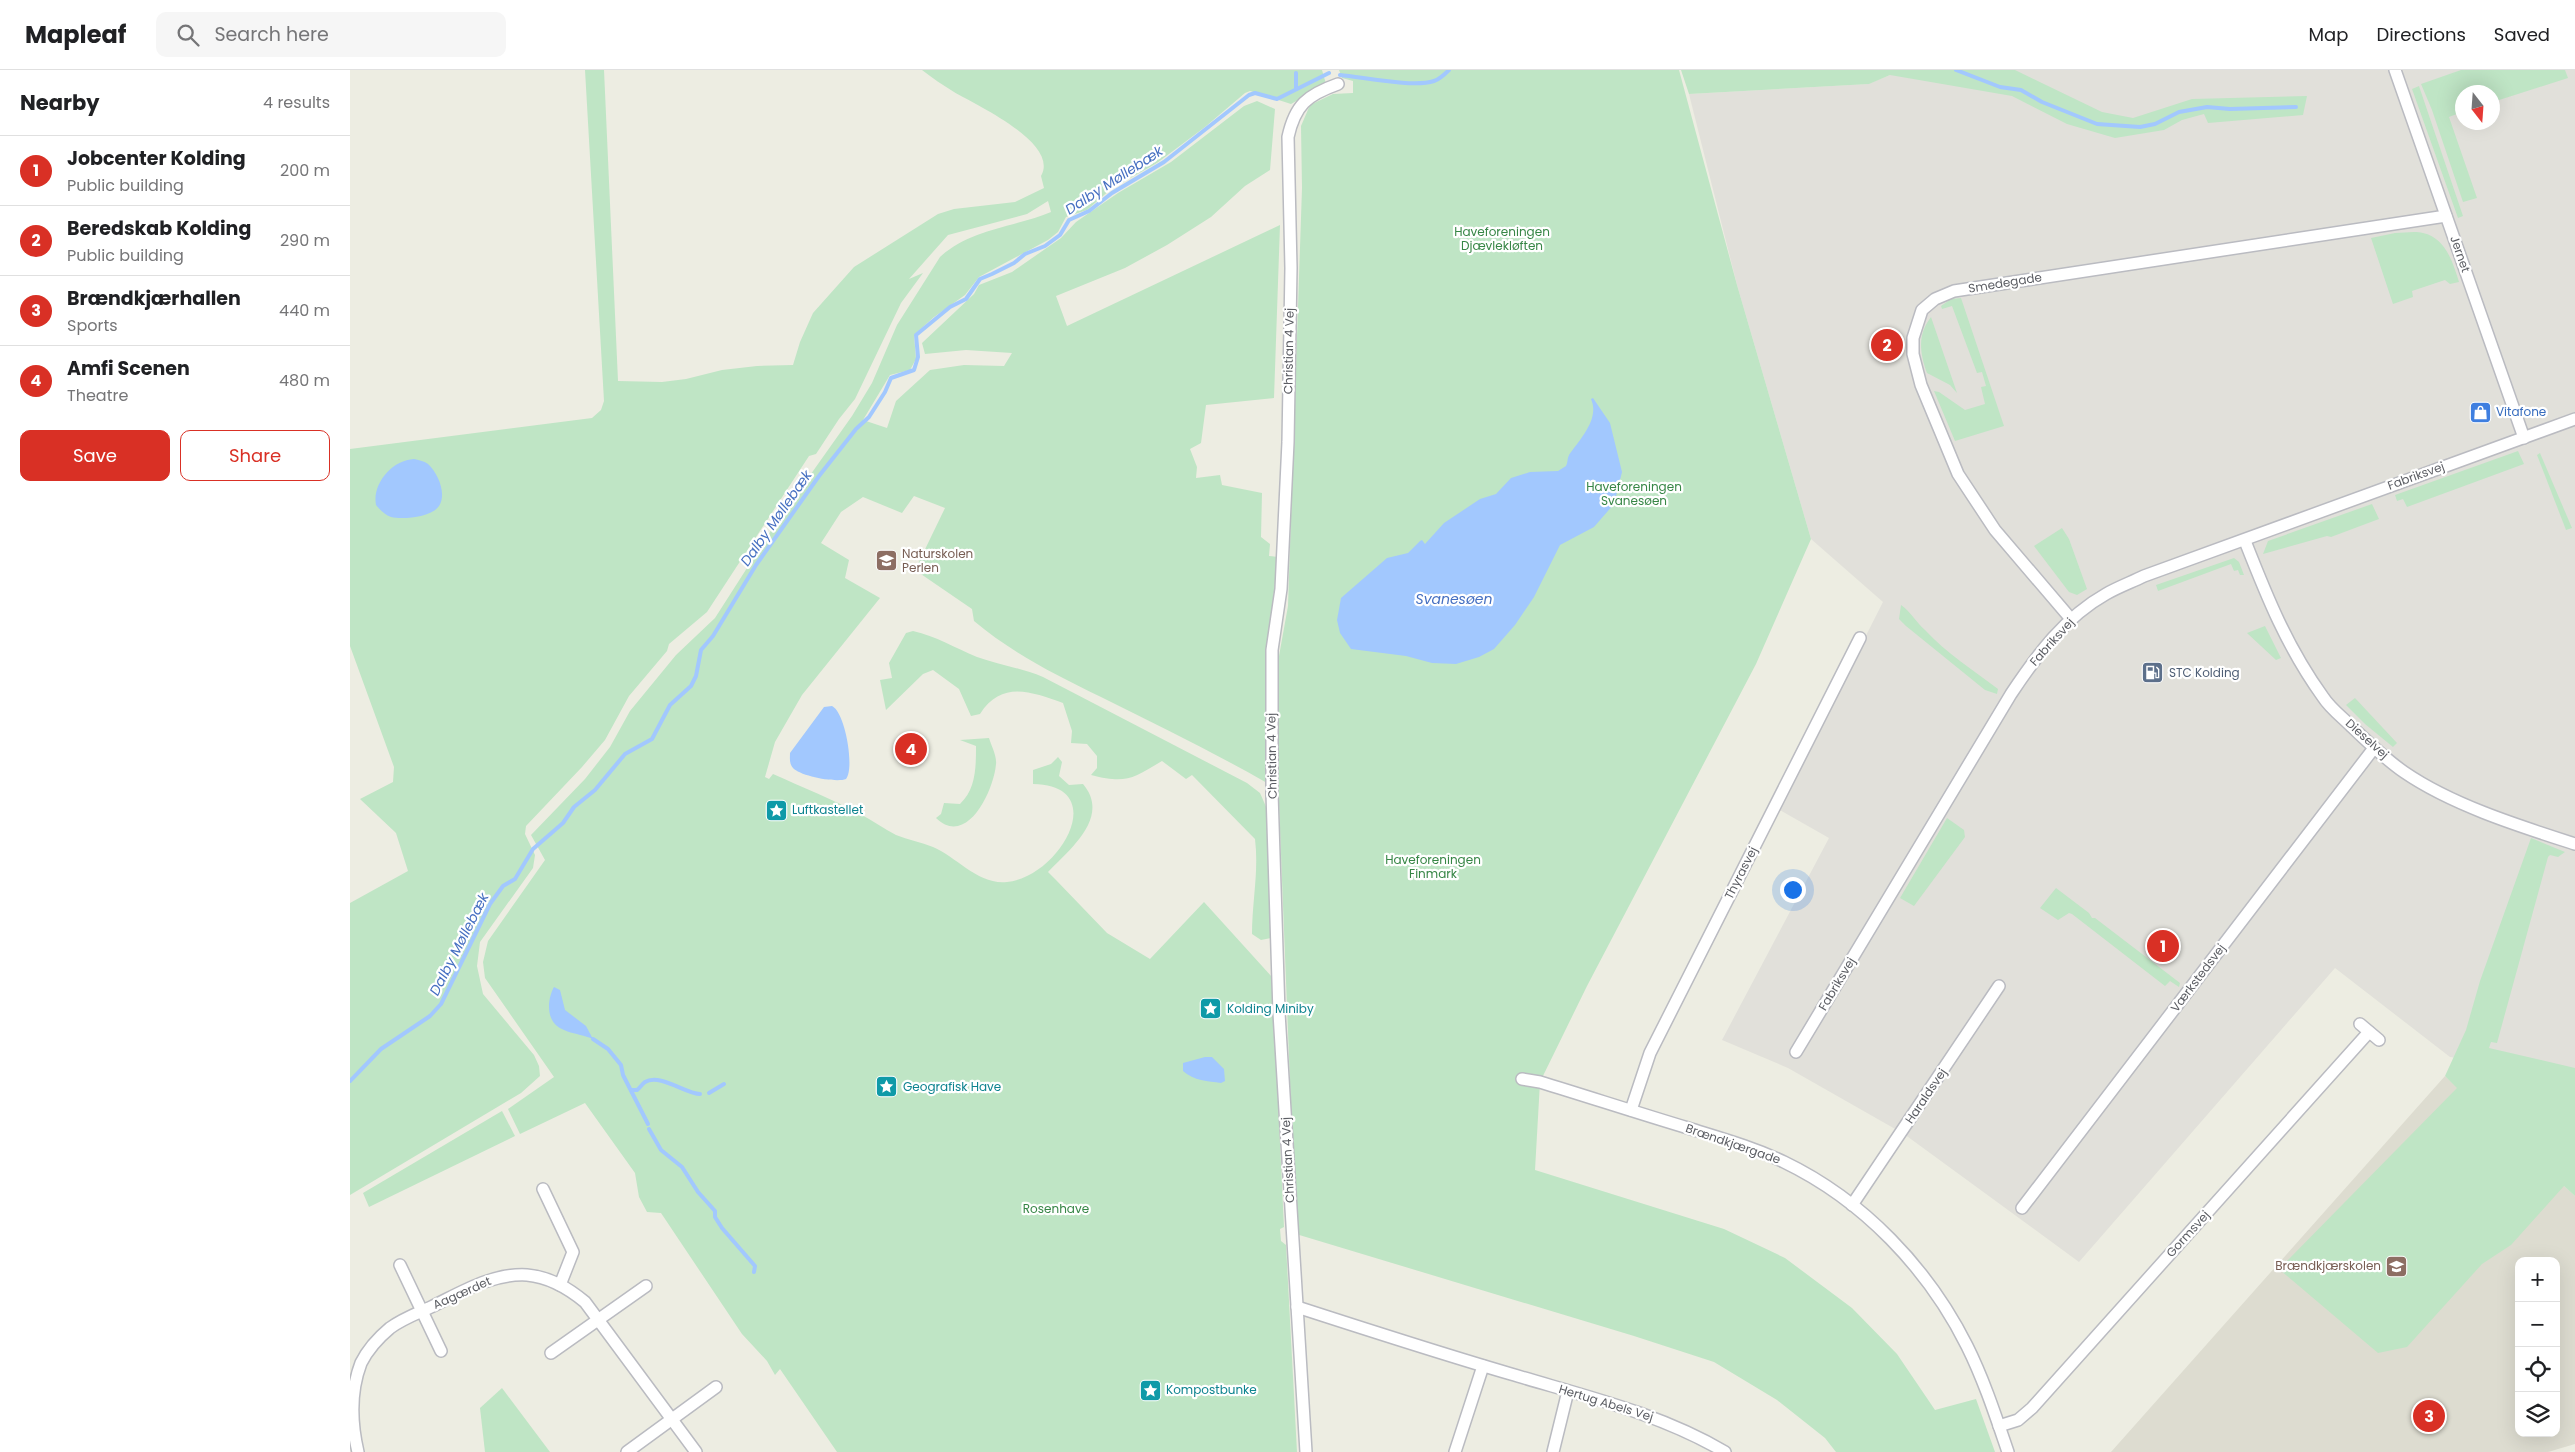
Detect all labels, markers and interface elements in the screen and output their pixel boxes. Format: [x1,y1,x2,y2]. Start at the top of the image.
search box [156,12,506,57]
text: Mapleaf [25,18,126,51]
icon: search [174,21,202,49]
text: Search here [214,21,329,48]
text: Map [2309,22,2348,47]
text: Directions [2376,22,2466,47]
text: Saved [2494,22,2550,47]
north arrow [2455,85,2500,130]
text: Nearby [20,88,100,117]
text: 4 results [263,91,330,114]
water label: Dalby Møllebæk [1061,140,1167,219]
text: Jobcenter Kolding [67,145,246,172]
text: 1 [33,159,39,182]
text: 200 m [280,159,330,182]
text: Public building [67,174,184,197]
text: Beredskab Kolding [67,215,251,242]
park label: Haveforeningen Djævlekløften [1454,223,1550,254]
text: 2 [31,229,41,252]
text: 290 m [280,229,330,252]
street label: Jernet [2446,233,2475,274]
text: Public building [67,244,184,267]
street label: Smedegade [1967,268,2043,297]
text: Brændkjærhallen [67,285,241,312]
text: 3 [31,299,41,322]
text: 440 m [279,299,330,322]
street label: Christian 4 Vej [1279,308,1298,394]
text: Sports [67,314,118,337]
pin: 2 [1871,326,1903,364]
text: Amfi Scenen [67,355,190,382]
text: 4 [31,369,41,392]
text: 480 m [279,369,330,392]
text: Theatre [67,384,128,407]
shop icon: Vitafone [2468,400,2492,424]
place label: Vitafone [2496,403,2546,420]
button: Save [20,430,170,481]
button: Share [180,430,330,481]
street label: Fabriksvej [2385,457,2447,494]
water label: Dalby Møllebæk [735,465,817,570]
park label: Haveforeningen Svanesøen [1586,478,1682,509]
place label: Naturskolen Perlen [902,545,973,576]
school or university icon: Naturskolen Perlen [874,549,898,573]
water label: Svanesøen [1415,589,1493,609]
street label: Fabriksvej [2025,614,2078,669]
fuel station icon: STC Kolding [2141,661,2165,685]
place label: STC Kolding [2169,664,2240,681]
street label: Christian 4 Vej [1262,713,1281,799]
street label: Dieselvej [2342,715,2393,763]
pin: 4 [895,730,927,768]
place icon: Luftkastellet [764,798,788,822]
place label: Luftkastellet [792,801,863,818]
street label: Thyrasvej [1720,844,1761,902]
park label: Haveforeningen Finmark [1385,851,1481,882]
your location [1780,877,1806,903]
water label: Dalby Møllebæk [424,888,494,999]
pin: 1 [2147,927,2179,965]
street label: Værkstedsvej [2166,940,2229,1015]
street label: Fabriksvej [1814,954,1859,1014]
place icon: Kolding Miniby [1199,997,1223,1021]
place label: Kolding Miniby [1227,1000,1314,1017]
street label: Haraldsvej [1901,1065,1950,1127]
place icon: Geografisk Have [875,1075,899,1099]
place label: Geografisk Have [903,1078,1001,1095]
street label: Christian 4 Vej [1277,1117,1298,1204]
street label: Brændkjærgade [1683,1119,1783,1168]
park label: Rosenhave [1023,1200,1089,1217]
street label: Gormsvej [2162,1207,2213,1261]
school or university icon: Brændkjærskolen [2385,1254,2409,1278]
place label: Brændkjærskolen [2275,1257,2381,1274]
map controls [2515,1257,2560,1437]
button: + [2515,1257,2560,1302]
street label: Aagærdet [430,1272,494,1313]
button: − [2515,1302,2560,1347]
button: locate [2515,1347,2560,1392]
place icon: Kompostbunke [1138,1378,1162,1402]
street label: Hertug Abels Vej [1557,1380,1656,1425]
place label: Kompostbunke [1166,1381,1257,1398]
button: layers [2515,1392,2560,1437]
pin: 3 [2413,1397,2445,1435]

